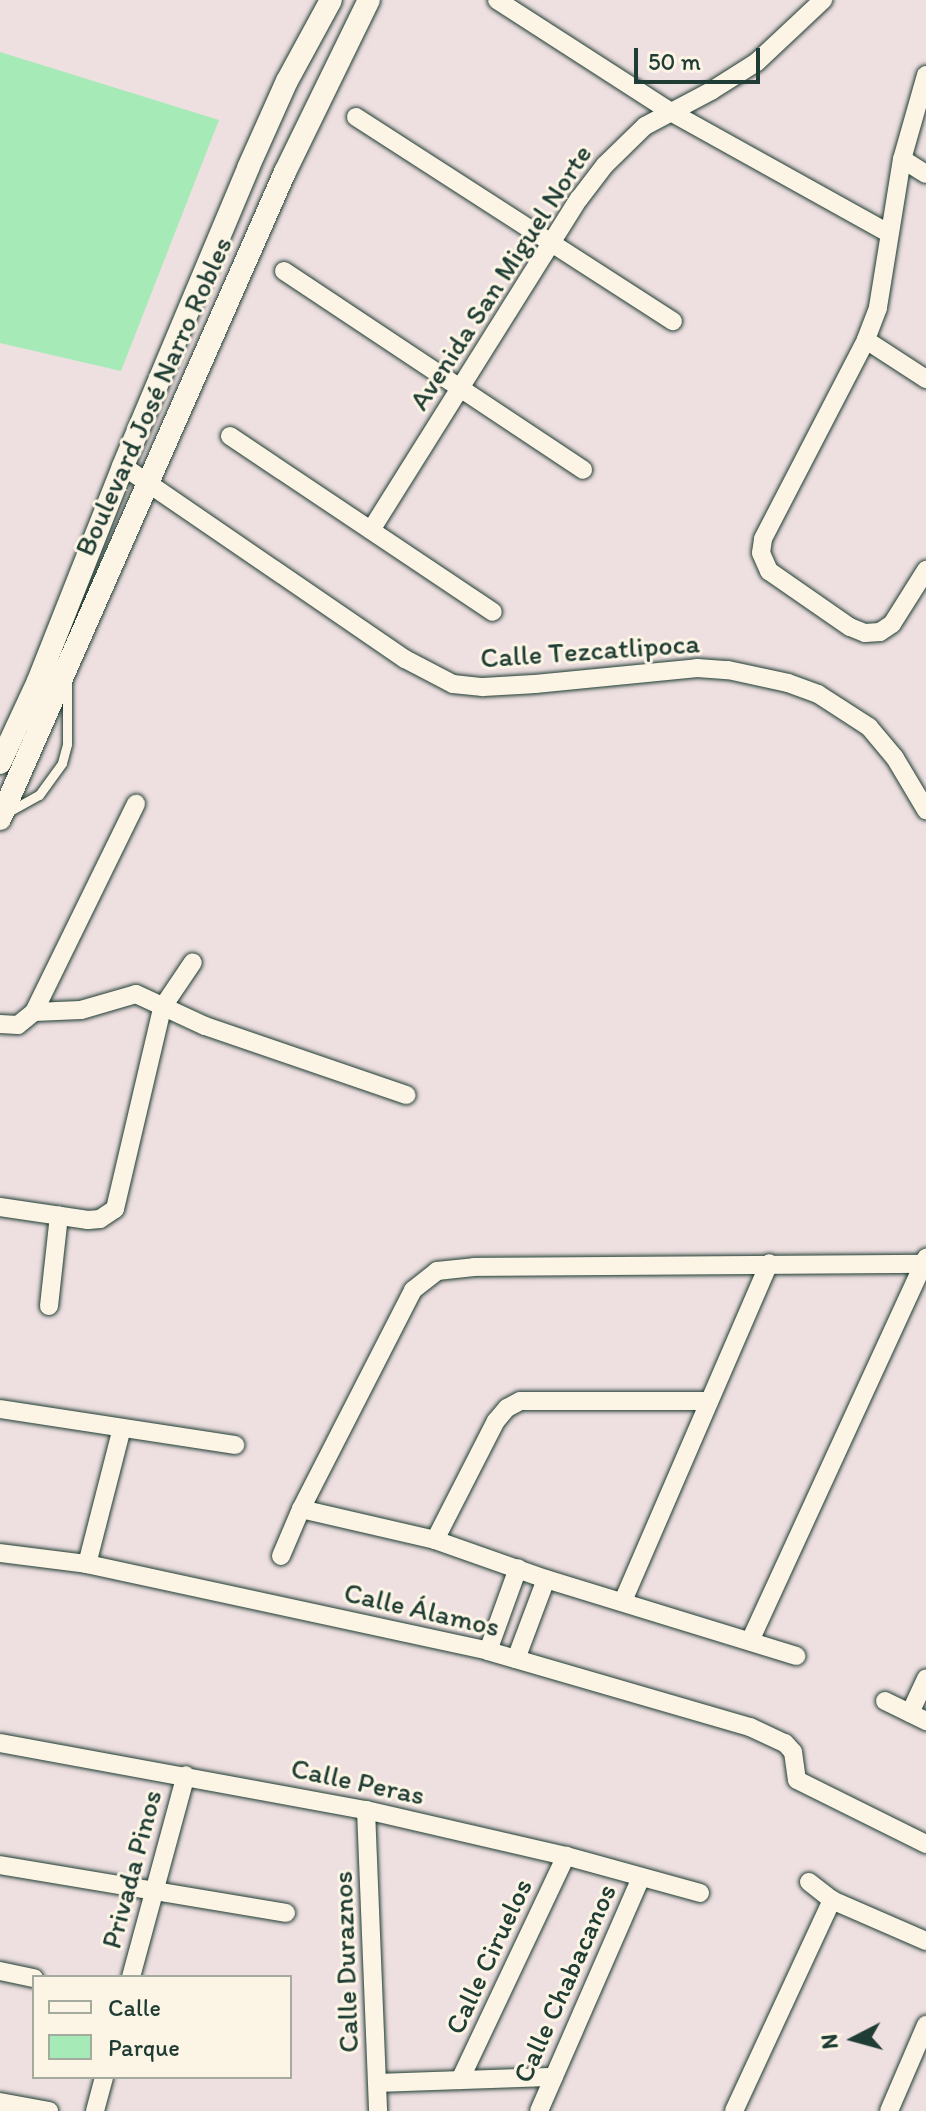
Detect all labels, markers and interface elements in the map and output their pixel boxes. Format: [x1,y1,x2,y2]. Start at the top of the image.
scale bar [638,32,764,82]
text: 50 m [648,47,701,76]
street label: Avenida San Miguel Norte [402,138,598,416]
street label: Boulevard José Narro Robles [68,232,238,560]
street label: Calle Tezcatlipoca [482,626,698,674]
street label: Calle Álamos [341,1575,503,1643]
street label: Calle Peras [289,1751,427,1811]
street label: Privada Pinos [94,1786,168,1952]
street label: Calle Duraznos [325,1870,365,2054]
street label: Calle Ciruelos [437,1873,539,2039]
street label: Calle Chabacanos [505,1878,623,2088]
legend [32,1975,292,2079]
text: Calle [108,1993,161,2022]
north arrow [814,1999,894,2079]
text: Parque [108,2033,180,2062]
text: N [815,2033,844,2050]

